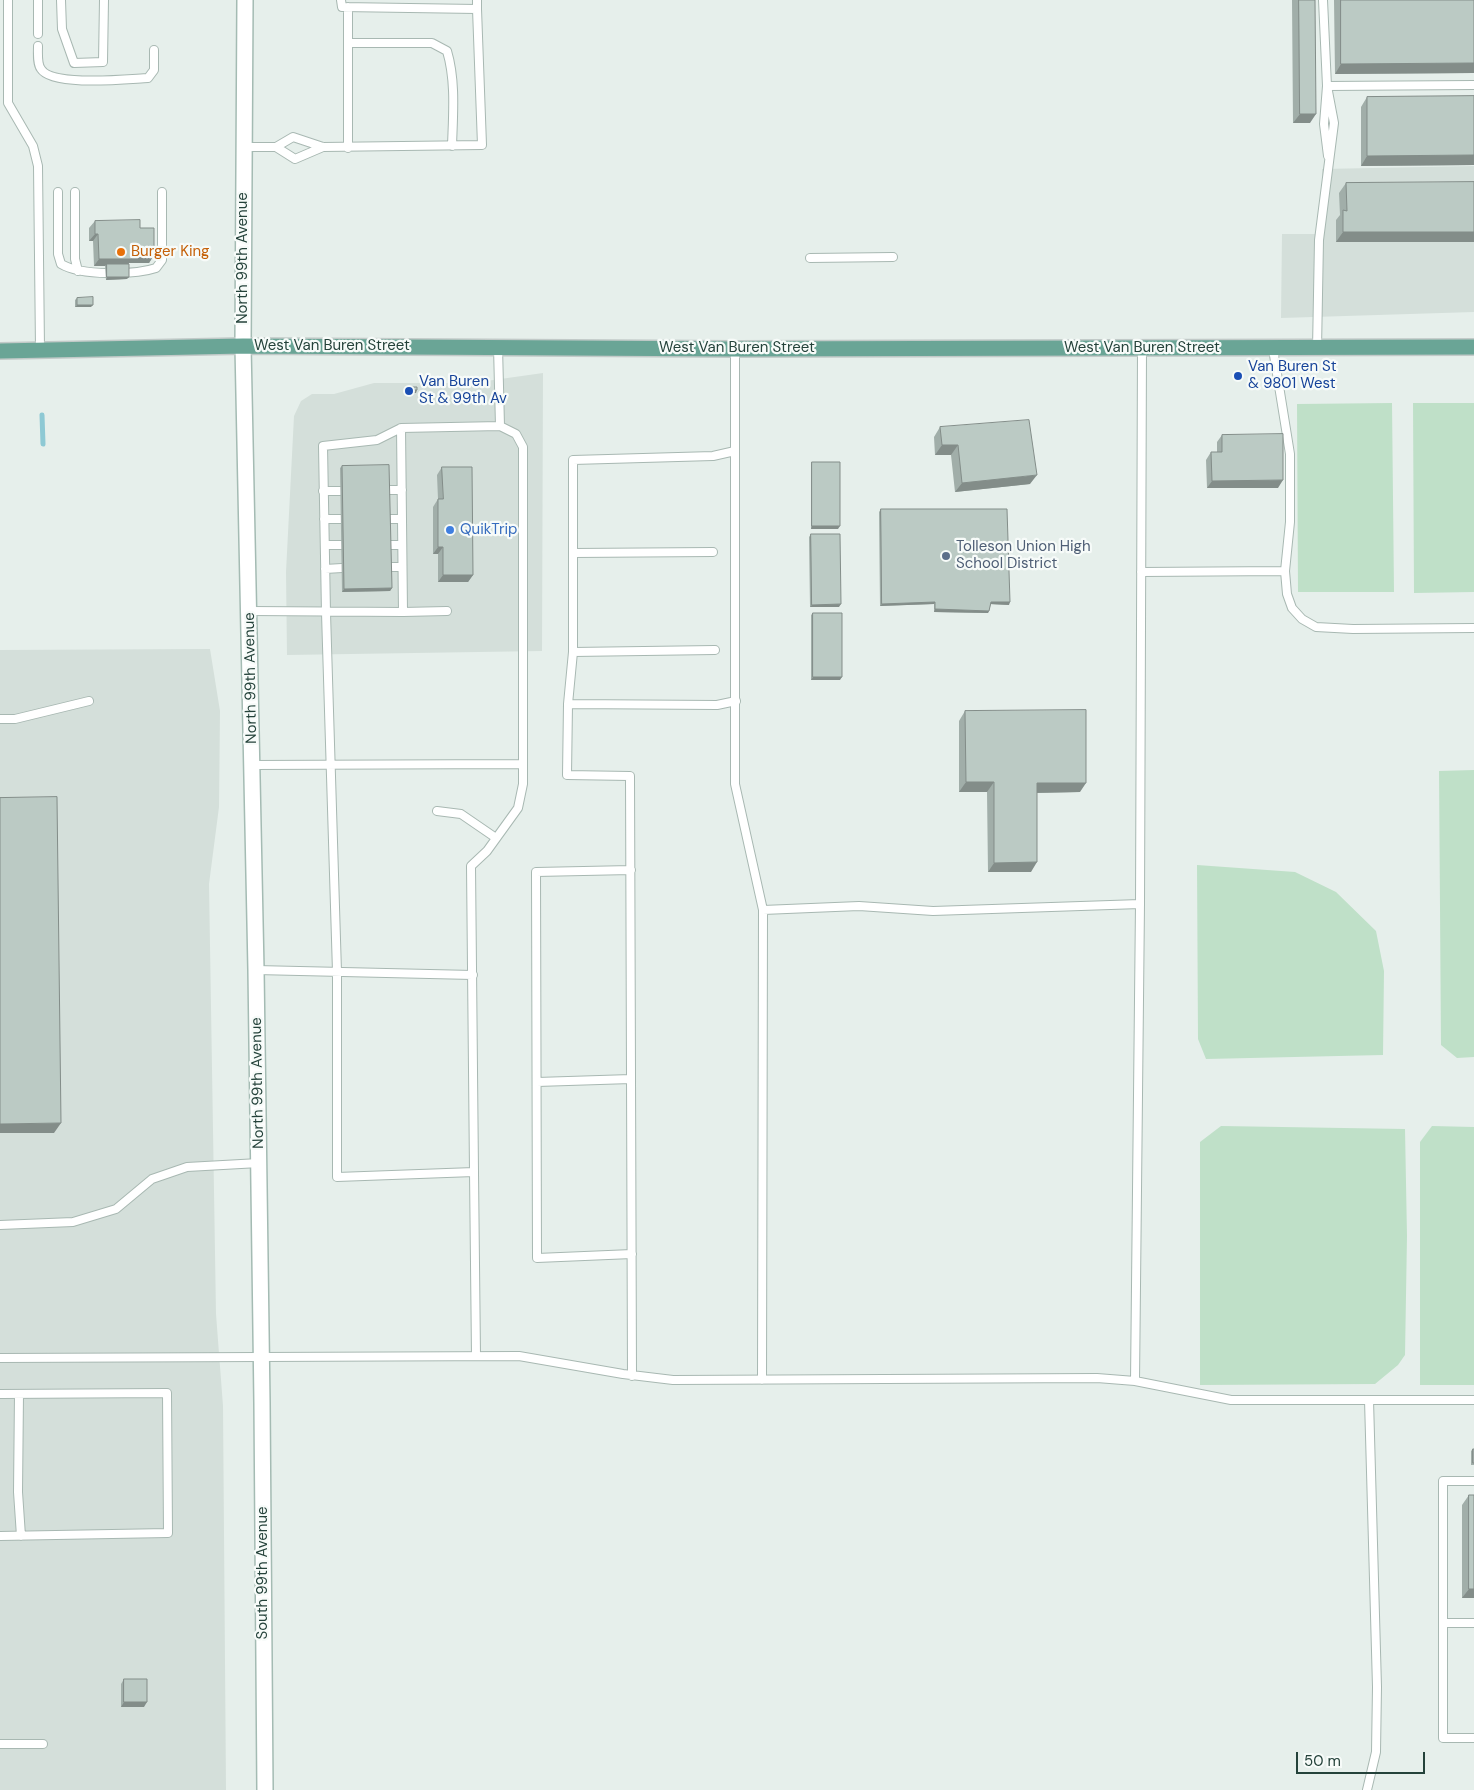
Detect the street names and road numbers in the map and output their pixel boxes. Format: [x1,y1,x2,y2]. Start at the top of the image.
street label: North 99th Avenue [234,192,252,324]
street label: West Van Buren Street [254,337,410,355]
street label: West Van Buren Street [659,339,815,357]
street label: West Van Buren Street [1064,339,1220,357]
street label: North 99th Avenue [241,612,261,744]
street label: North 99th Avenue [248,1017,268,1149]
street label: South 99th Avenue [254,1507,272,1639]

